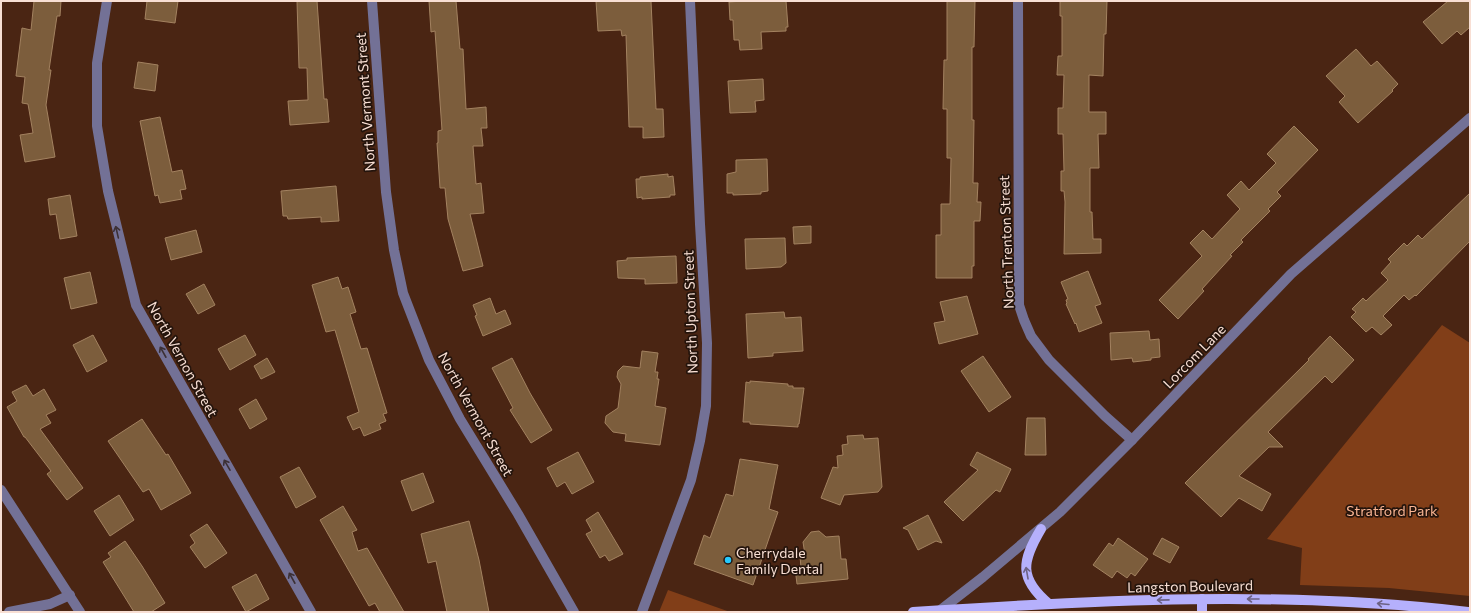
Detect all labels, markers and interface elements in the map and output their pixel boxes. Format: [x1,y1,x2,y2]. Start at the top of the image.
street label: North Vermont Street [352,32,378,172]
street label: North Trenton Street [995,175,1017,309]
one-way arrow [113,225,121,238]
street label: North Upton Street [679,250,701,374]
street label: North Vernon Street [144,298,222,420]
street label: Lorcom Lane [1159,320,1229,392]
one-way arrow [159,346,166,358]
street label: North Vermont Street [435,349,517,479]
one-way arrow [223,459,231,471]
park label: Stratford Park [1346,502,1438,519]
place label: Cherrydale Family Dental [736,544,823,577]
marker: Cherrydale Family Dental [723,555,733,565]
one-way arrow [1023,567,1031,580]
one-way arrow [287,572,295,584]
street label: Langston Boulevard [1127,576,1253,596]
one-way arrow [1247,595,1260,603]
one-way arrow [1157,596,1170,604]
one-way arrow [1377,600,1390,607]

